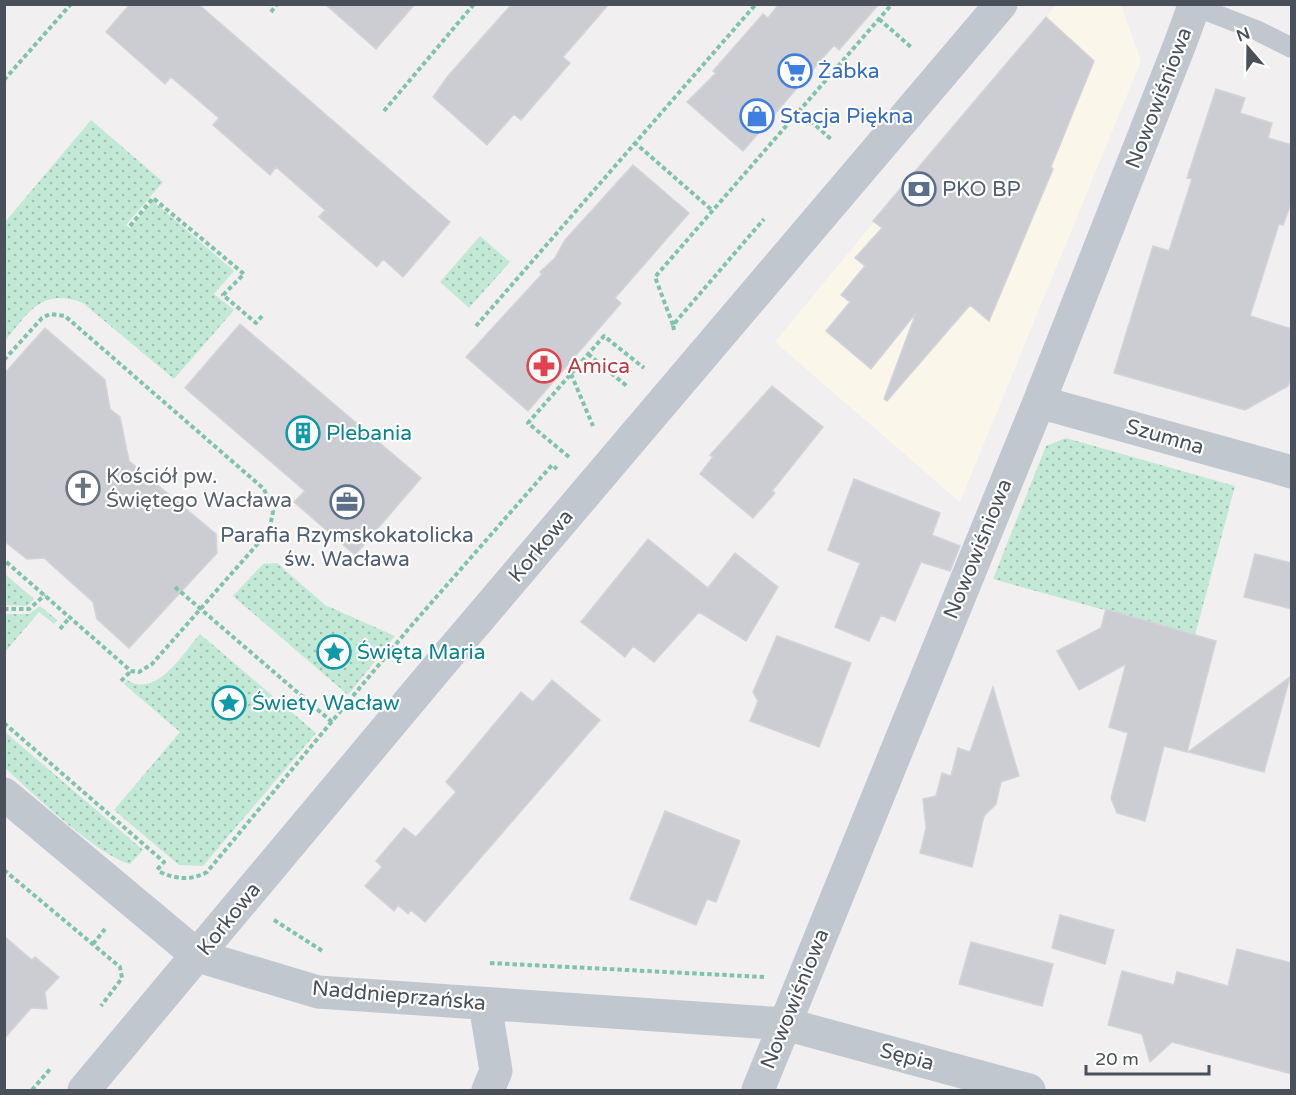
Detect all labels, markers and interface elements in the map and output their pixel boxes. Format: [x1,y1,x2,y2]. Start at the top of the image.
north arrow [1218,18,1278,78]
text: N [1234,23,1253,46]
street label: Nowowiśniowa [1121,24,1197,172]
supermarket icon: Żabka [777,53,813,89]
place label: Żabka [818,59,880,84]
shop icon: Stacja Piękna [739,98,775,134]
place label: Stacja Piękna [780,104,913,129]
bank icon: PKO BP [901,171,937,207]
place label: PKO BP [942,177,1021,202]
pharmacy icon: Amica [526,348,562,384]
place label: Amica [567,354,630,379]
street label: Szumna [1123,414,1207,460]
building icon: Plebania [285,415,321,451]
place label: Plebania [326,421,412,446]
place label: Kościół pw. Świętego Wacława [106,464,292,513]
church icon: Kościół pw. Świętego Wacława [65,470,101,506]
street label: Nowowiśniowa [938,475,1018,623]
office icon: Parafia Rzymskokatolicka św. Wacława [329,484,365,520]
street label: Korkowa [503,505,579,587]
place label: Parafia Rzymskokatolicka św. Wacława [220,523,474,572]
place icon: Święta Maria [316,634,352,670]
place label: Święta Maria [357,640,485,665]
place icon: Świety Wacław [211,685,247,721]
place label: Świety Wacław [252,691,400,716]
street label: Korkowa [192,877,266,961]
street label: Nowowiśniowa [755,925,835,1073]
street label: Naddnieprzańska [311,976,487,1016]
street label: Sępia [877,1038,937,1076]
scale bar [1086,1038,1209,1076]
text: 20 m [1095,1048,1139,1070]

